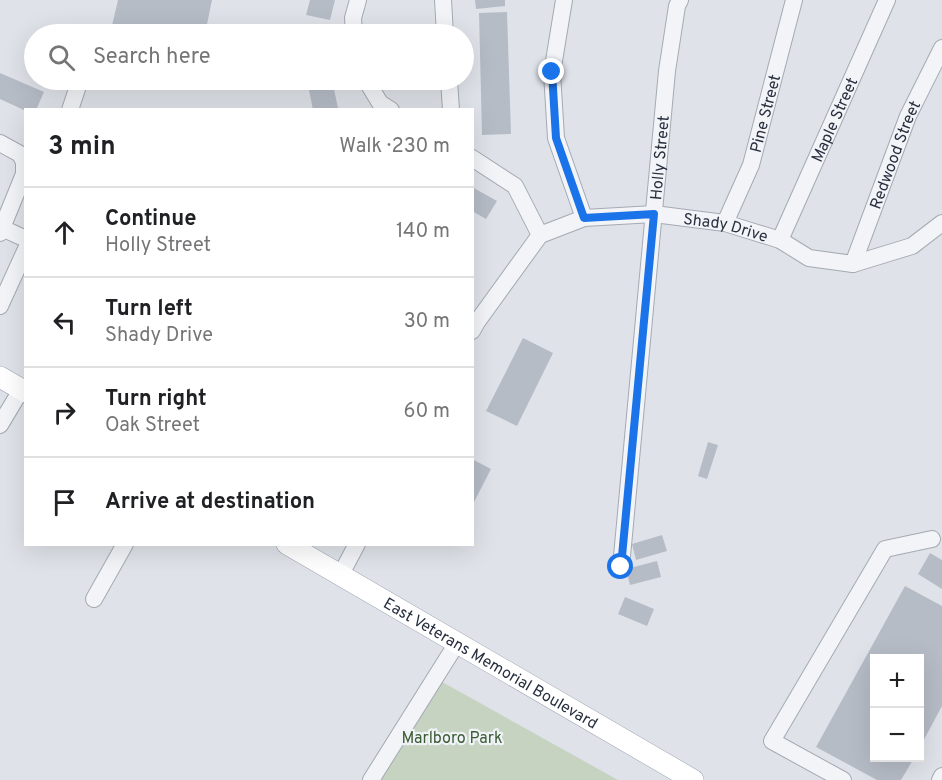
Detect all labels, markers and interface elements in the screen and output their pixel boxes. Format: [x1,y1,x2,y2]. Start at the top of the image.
search box [24,24,474,90]
icon: search [45,41,78,74]
text: Search here [93,44,211,71]
route end [538,58,564,84]
street label: Pine Street [747,73,786,155]
street label: Maple Street [808,75,863,166]
street label: Redwood Street [866,98,926,212]
street label: Holly Street [647,115,675,201]
text: 3 min [48,131,116,164]
text: Walk · 230 m [339,134,450,160]
text: Continue [105,206,196,233]
street label: Shady Drive [682,210,770,248]
icon: ahead [48,216,81,249]
text: 140 m [396,219,450,245]
text: Holly Street [105,233,211,259]
text: Turn left [105,296,193,323]
icon: left [48,306,81,339]
text: 30 m [404,309,450,335]
text: Shady Drive [105,323,213,349]
text: Turn right [105,386,207,413]
icon: right [48,396,81,429]
text: 60 m [404,399,450,425]
text: Oak Street [105,413,200,439]
icon: arrive [48,486,81,519]
text: Arrive at destination [105,489,315,516]
route start [607,553,633,579]
street label: East Veterans Memorial Boulevard [379,594,601,734]
map controls [870,654,924,762]
button: + [870,654,924,708]
button: − [870,708,924,762]
park label: Marlboro Park [402,729,502,749]

